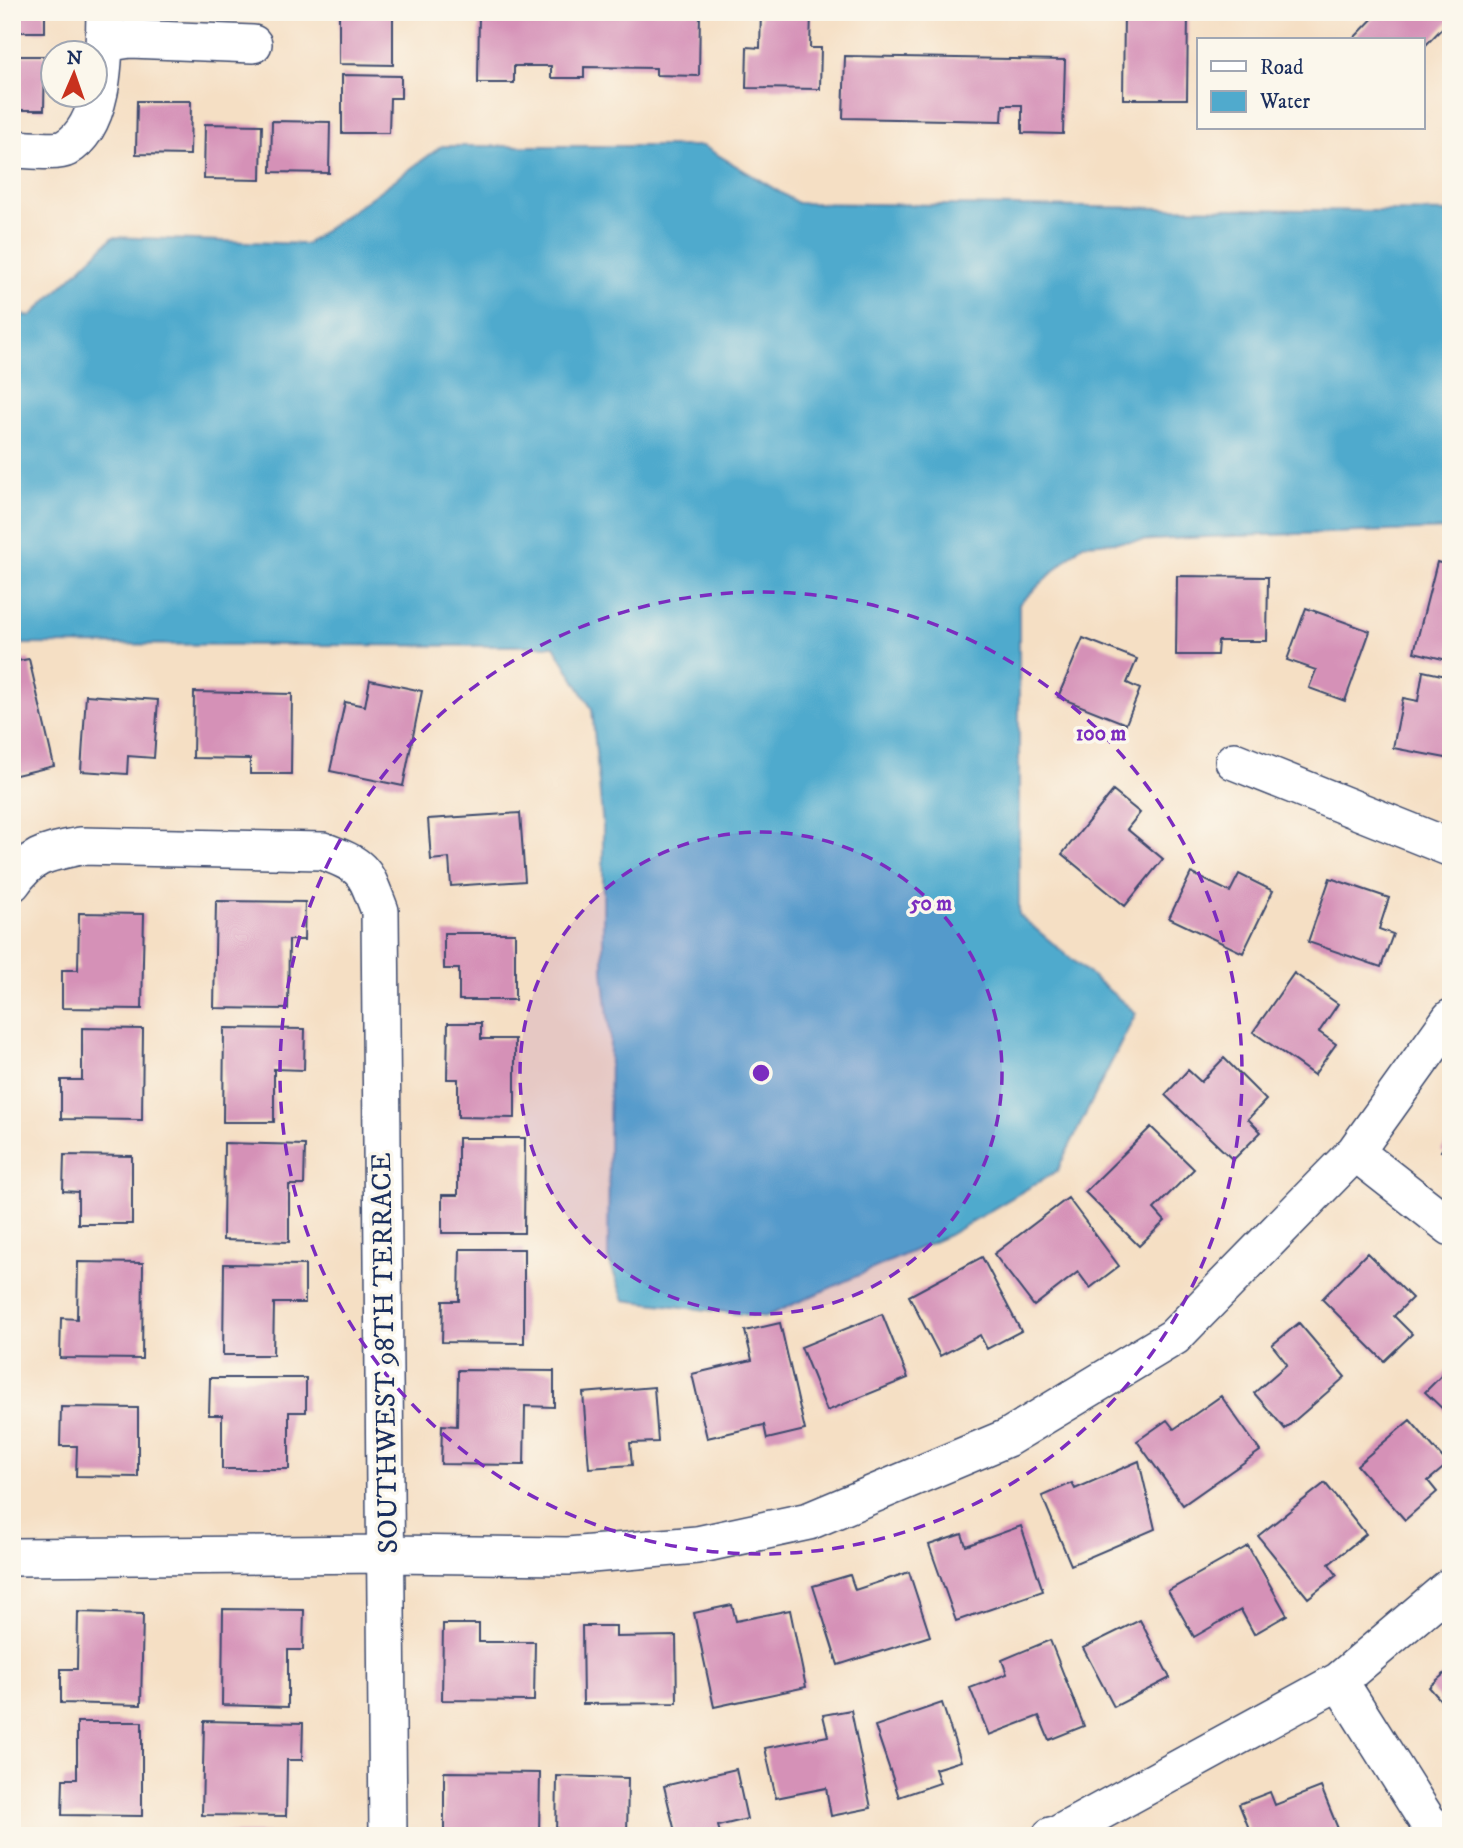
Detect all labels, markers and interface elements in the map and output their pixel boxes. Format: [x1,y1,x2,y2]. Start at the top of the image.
north arrow [38,38,108,108]
legend [1197,38,1424,130]
text: N [66,47,83,70]
text: Road [1260,55,1304,81]
text: Water [1259,89,1310,115]
text: 100 m [1076,721,1126,747]
text: 50 m [909,891,952,917]
centre of rings [749,1061,773,1085]
street label: SOUTHWEST 98TH TERRACE [364,1152,406,1554]

